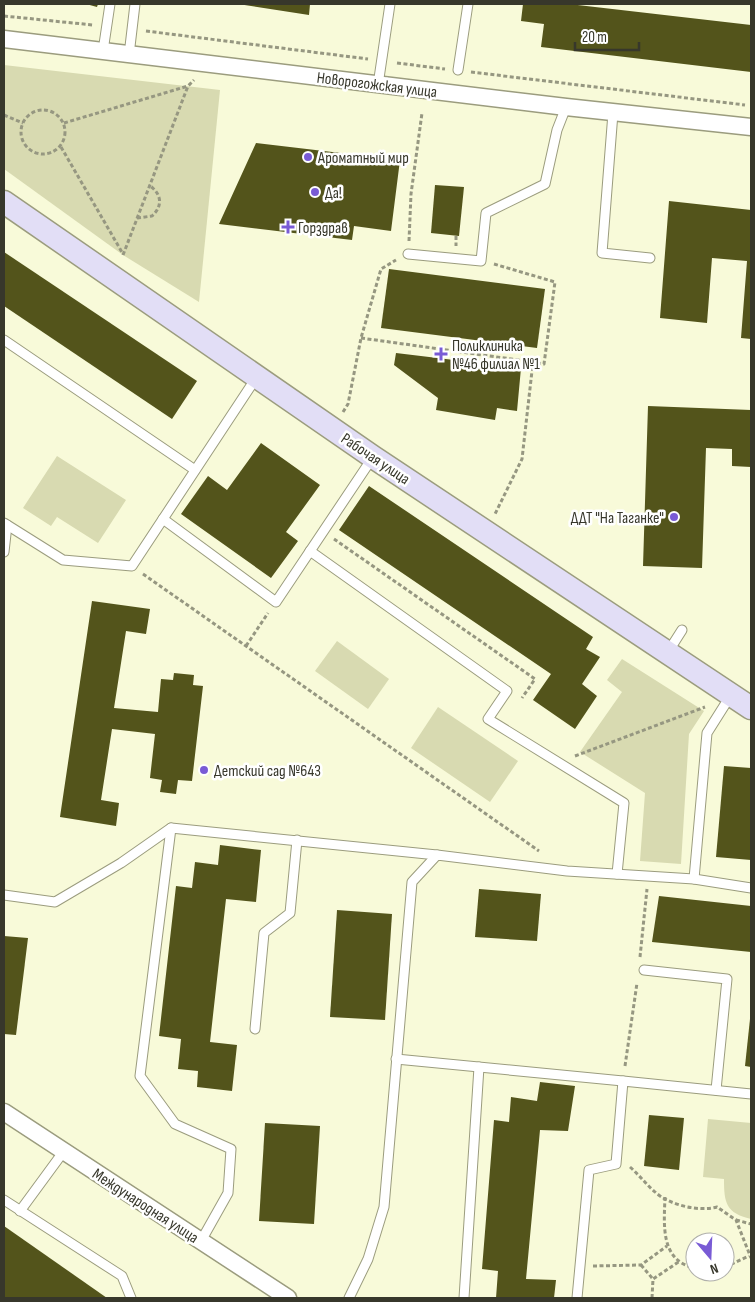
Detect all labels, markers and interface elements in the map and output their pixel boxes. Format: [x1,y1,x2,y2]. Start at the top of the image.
scale bar [575,20,639,52]
text: 20 m [582,28,607,47]
street label: Новорогожская улица [316,69,438,102]
place label: Ароматный мир [317,149,409,168]
marker: Ароматный мир [302,151,314,163]
place label: Да! [325,184,342,203]
marker: Да! [309,186,321,198]
place label: Горздрав [298,219,348,238]
marker: Горздрав [282,221,294,233]
place label: Поликлиника №46 филиал №1 [452,337,540,374]
marker: Поликлиника №46 филиал №1 [434,347,448,361]
street label: Рабочая улица [337,429,413,489]
place label: ДДТ "На Таганке" [571,509,664,528]
marker: ДДТ "На Таганке" [668,511,680,523]
place label: Детский сад №643 [214,762,321,781]
marker: Детский сад №643 [198,764,210,776]
street label: Международная улица [88,1165,202,1248]
north arrow [685,1232,735,1282]
text: N [708,1260,720,1278]

